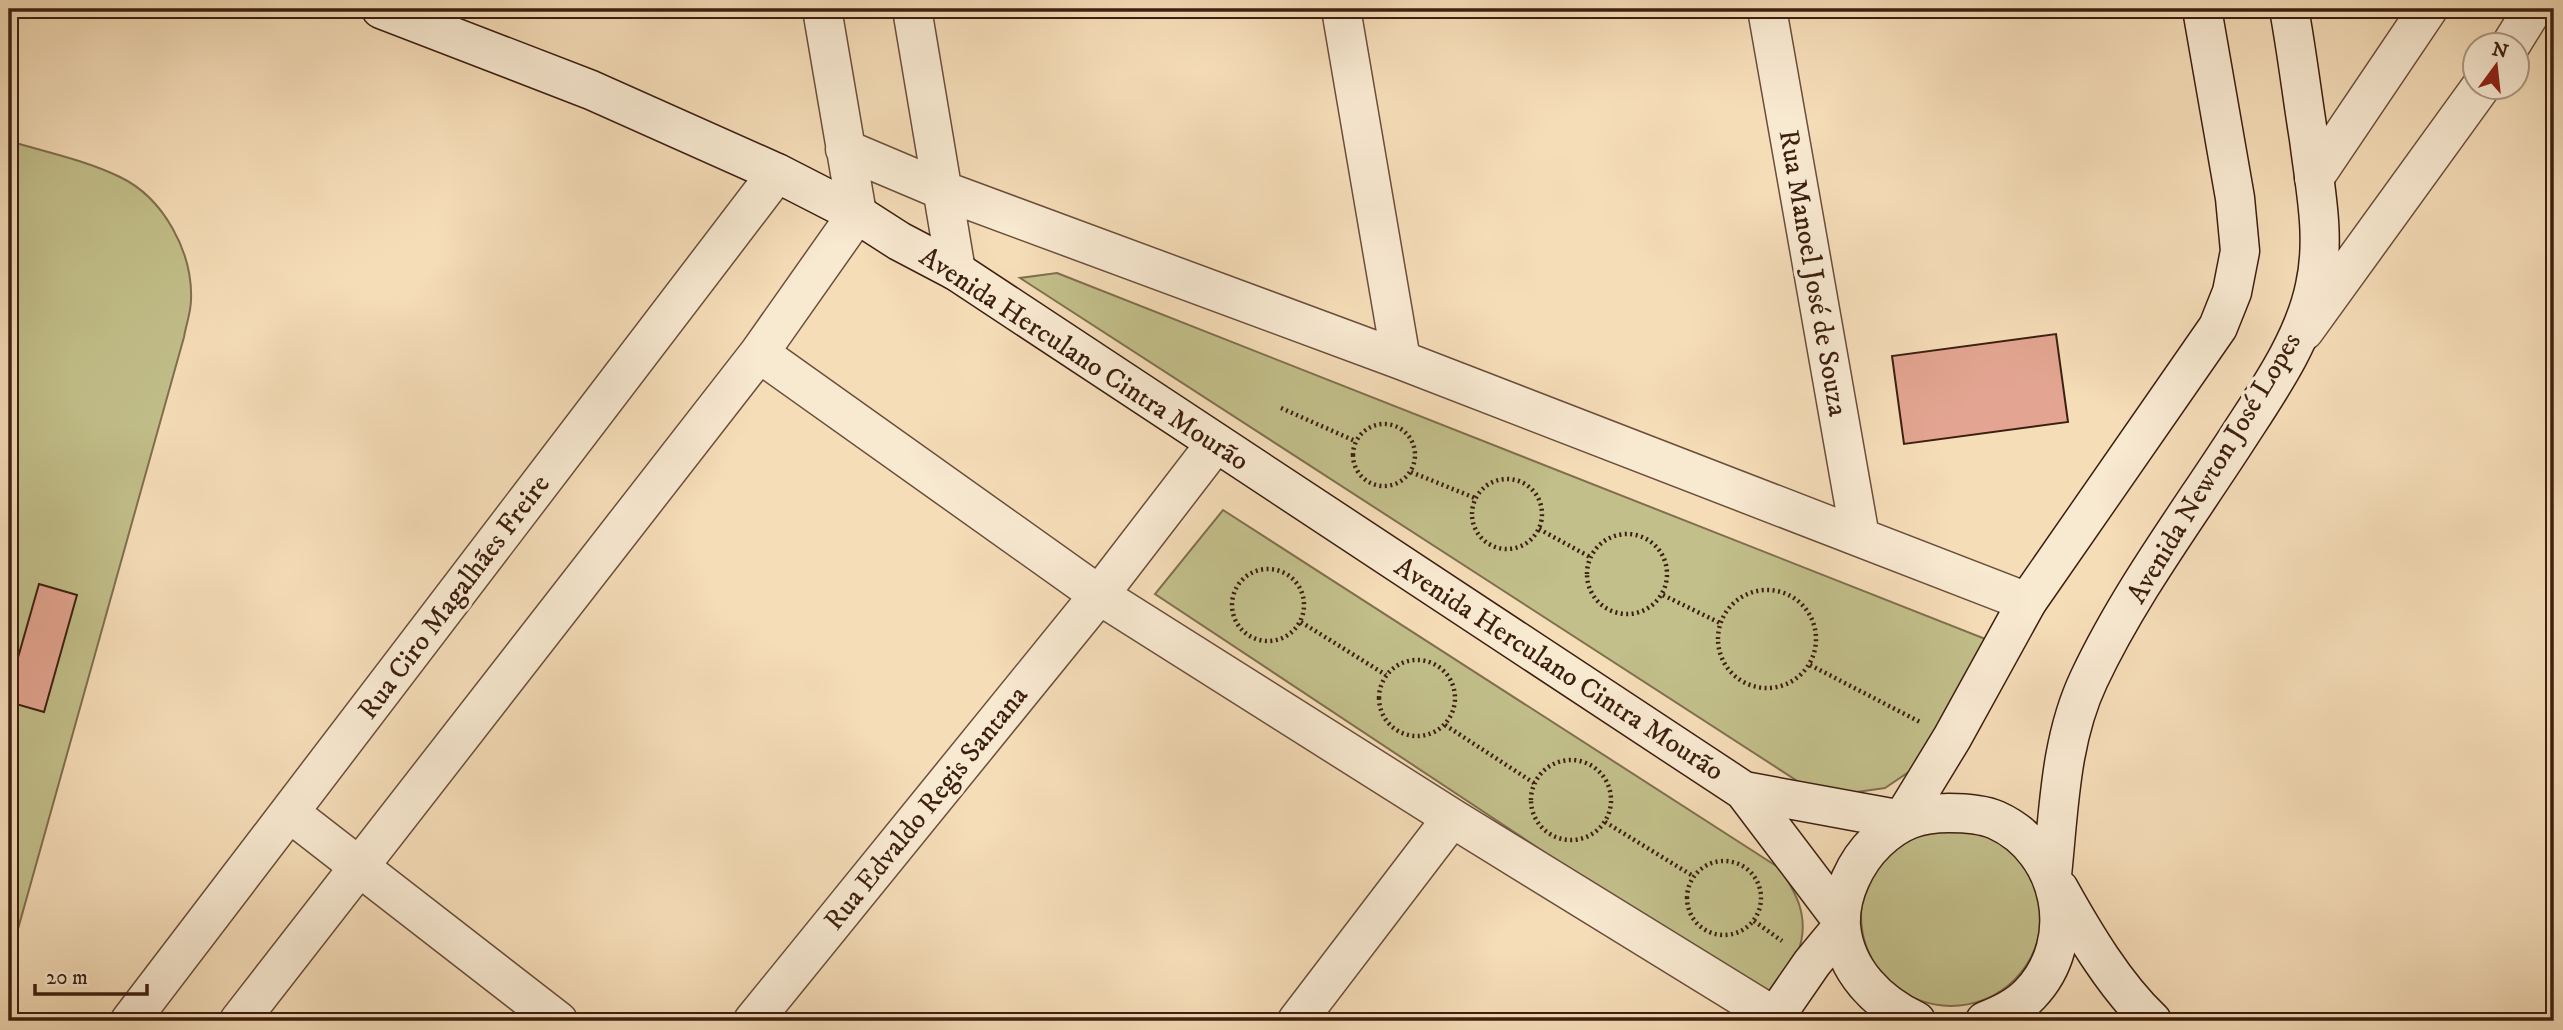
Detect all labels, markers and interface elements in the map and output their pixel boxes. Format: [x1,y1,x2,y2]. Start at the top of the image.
north arrow [2462,32,2532,102]
text: N [2489,38,2511,64]
street label: Rua Manoel José de Souza [1771,127,1855,419]
street label: Avenida Herculano Cintra Mourão [913,239,1255,479]
street label: Avenida Newton José Lopes [2119,326,2309,610]
street label: Rua Ciro Magalhães Freire [350,468,558,726]
street label: Avenida Herculano Cintra Mourão [1388,549,1730,789]
street label: Rua Edvaldo Regis Santana [817,679,1036,937]
scale bar [35,953,147,997]
text: 20 m [46,965,88,991]

